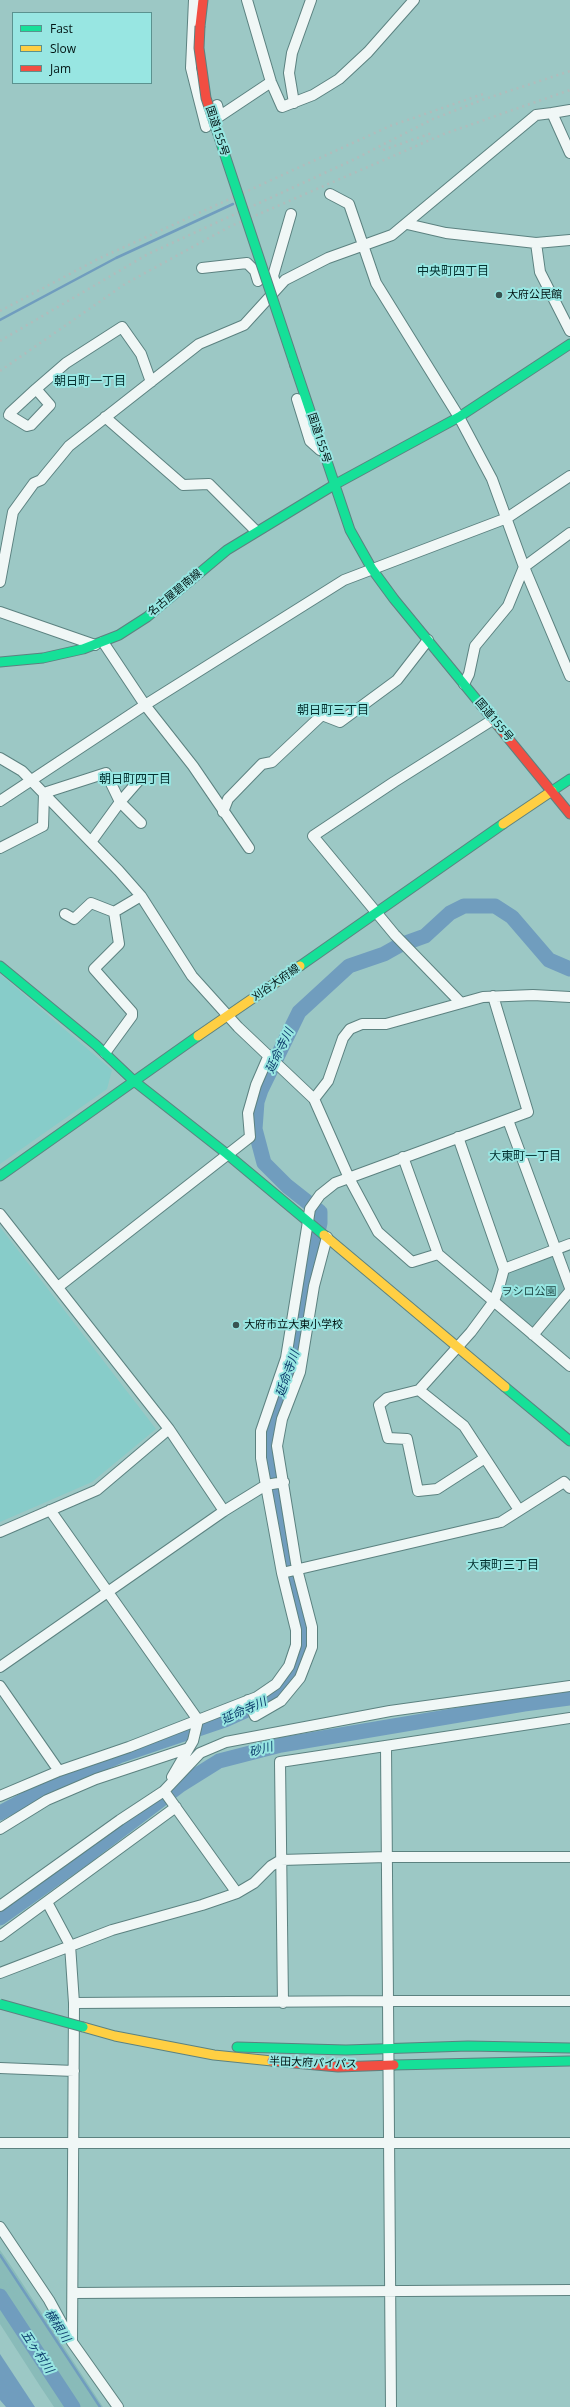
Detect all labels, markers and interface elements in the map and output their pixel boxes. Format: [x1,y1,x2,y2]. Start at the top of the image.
legend [12,12,152,84]
text: Fast [50,20,73,37]
text: Slow [50,40,76,57]
text: Jam [50,60,71,77]
street label: 国道155号 [203,104,231,158]
district label: 中央町四丁目 [417,265,489,279]
place label: 大府公民館 [507,288,562,302]
marker: 大府公民館 [494,290,504,300]
district label: 朝日町一丁目 [54,375,126,389]
street label: 国道155号 [305,411,333,465]
street label: 名古屋碧南線 [145,567,205,619]
street label: 国道155号 [472,696,516,744]
district label: 朝日町三丁目 [297,704,369,718]
district label: 朝日町四丁目 [99,773,171,787]
street label: 刈谷大府線 [250,962,302,1004]
water label: 延命寺川 [263,1026,297,1076]
district label: 大東町一丁目 [489,1150,561,1164]
park label: ヲシロ公園 [502,1285,556,1299]
place label: 大府市立大東小学校 [244,1318,343,1332]
marker: 大府市立大東小学校 [231,1320,241,1330]
water label: 延命寺川 [273,1349,303,1399]
district label: 大東町三丁目 [467,1559,539,1573]
water label: 延命寺川 [219,1695,269,1727]
water label: 砂川 [248,1740,274,1760]
street label: 半田大府パイパス [269,2055,357,2071]
water label: 横根川 [41,2307,73,2345]
water label: 五ヶ村川 [18,2328,56,2376]

